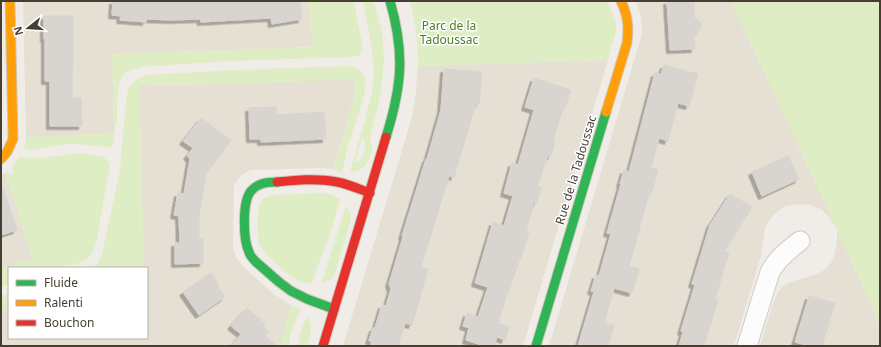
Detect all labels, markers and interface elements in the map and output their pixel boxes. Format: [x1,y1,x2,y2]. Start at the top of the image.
north arrow [8,8,48,48]
park label: Parc de la Tadoussac [420,17,478,48]
text: N [9,25,26,38]
street label: Rue de la Tadoussac [551,113,600,227]
legend [8,267,148,339]
text: Fluide [44,274,78,291]
text: Ralenti [44,294,83,311]
text: Bouchon [44,314,94,331]

